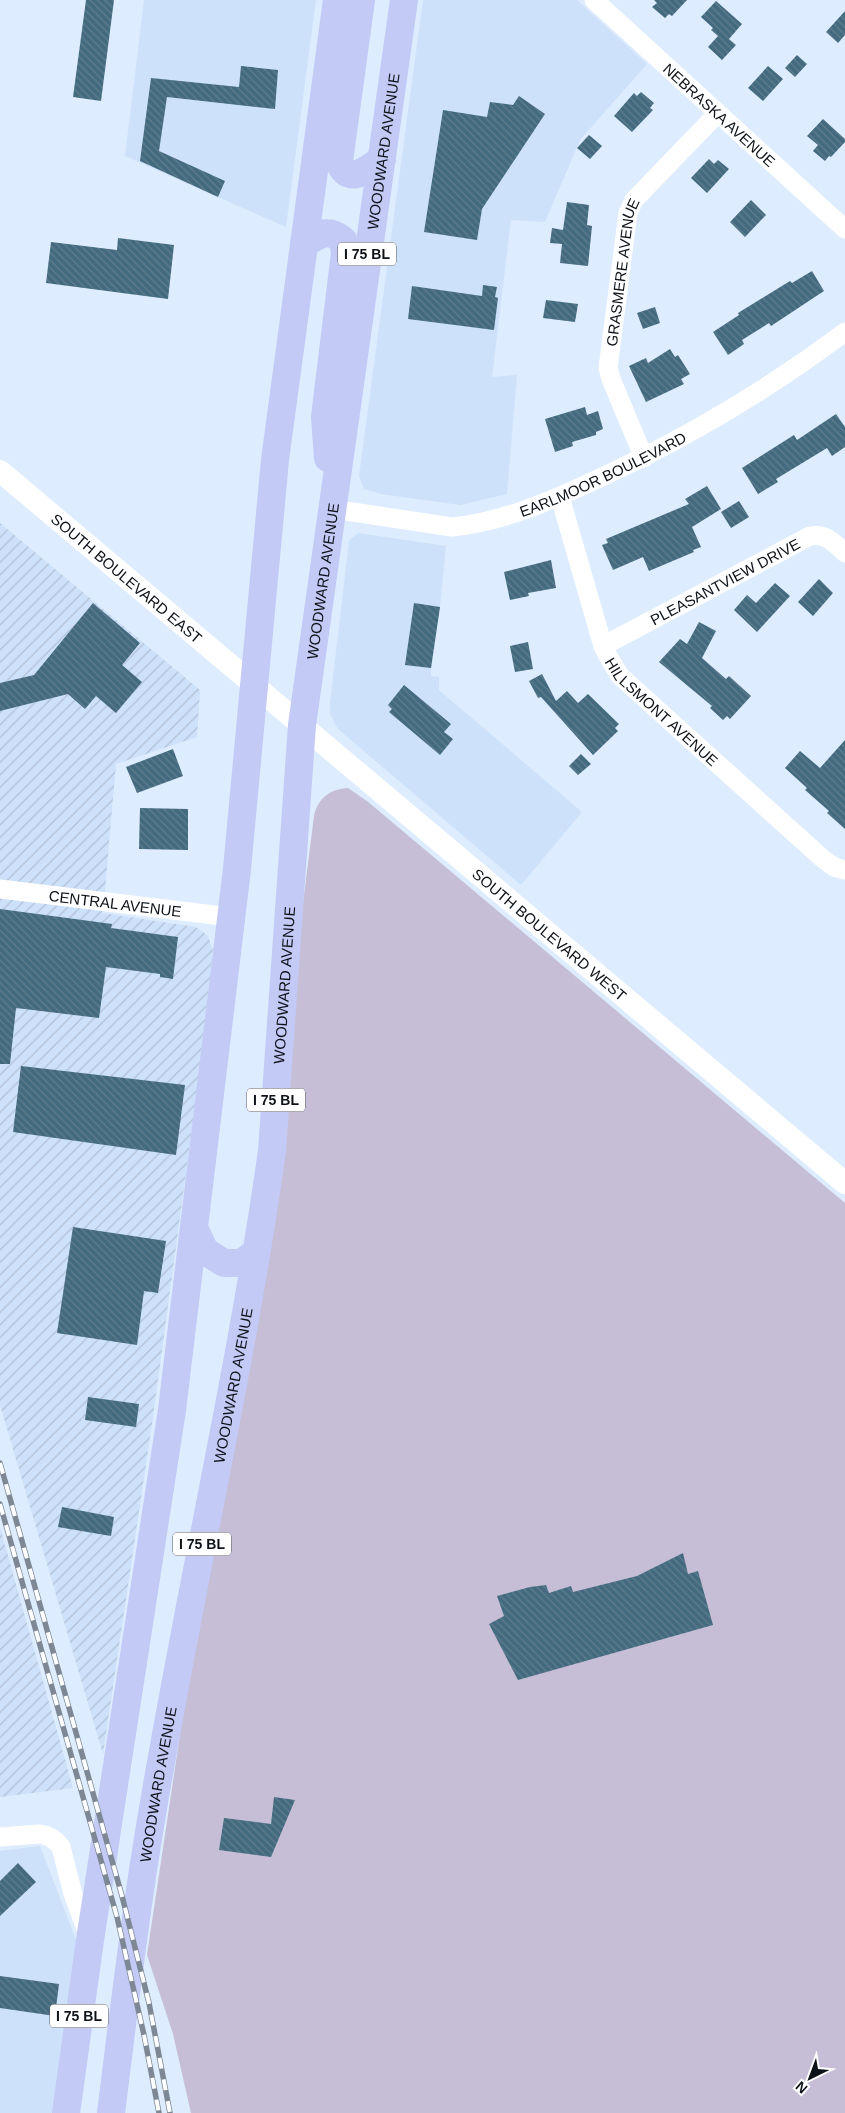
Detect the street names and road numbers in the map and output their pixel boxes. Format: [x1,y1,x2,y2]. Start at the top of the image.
street label: NEBRASKA AVENUE [660,59,779,170]
street label: WOODWARD AVENUE [363,72,402,231]
street label: GRASMERE AVENUE [602,195,642,347]
road number: I 75 BL [338,242,396,266]
street label: EARLMOOR BOULEVARD [517,428,689,520]
street label: WOODWARD AVENUE [303,502,342,660]
street label: SOUTH BOULEVARD EAST [48,510,206,646]
street label: PLEASANTVIEW DRIVE [647,535,803,628]
street label: HILLSMONT AVENUE [602,654,722,769]
street label: SOUTH BOULEVARD WEST [470,865,630,1004]
street label: CENTRAL AVENUE [48,886,182,919]
street label: WOODWARD AVENUE [270,906,298,1064]
road number: I 75 BL [247,1088,305,1112]
street label: WOODWARD AVENUE [210,1306,255,1464]
road number: I 75 BL [173,1532,231,1556]
street label: WOODWARD AVENUE [136,1705,179,1863]
road number: I 75 BL [50,2004,108,2028]

